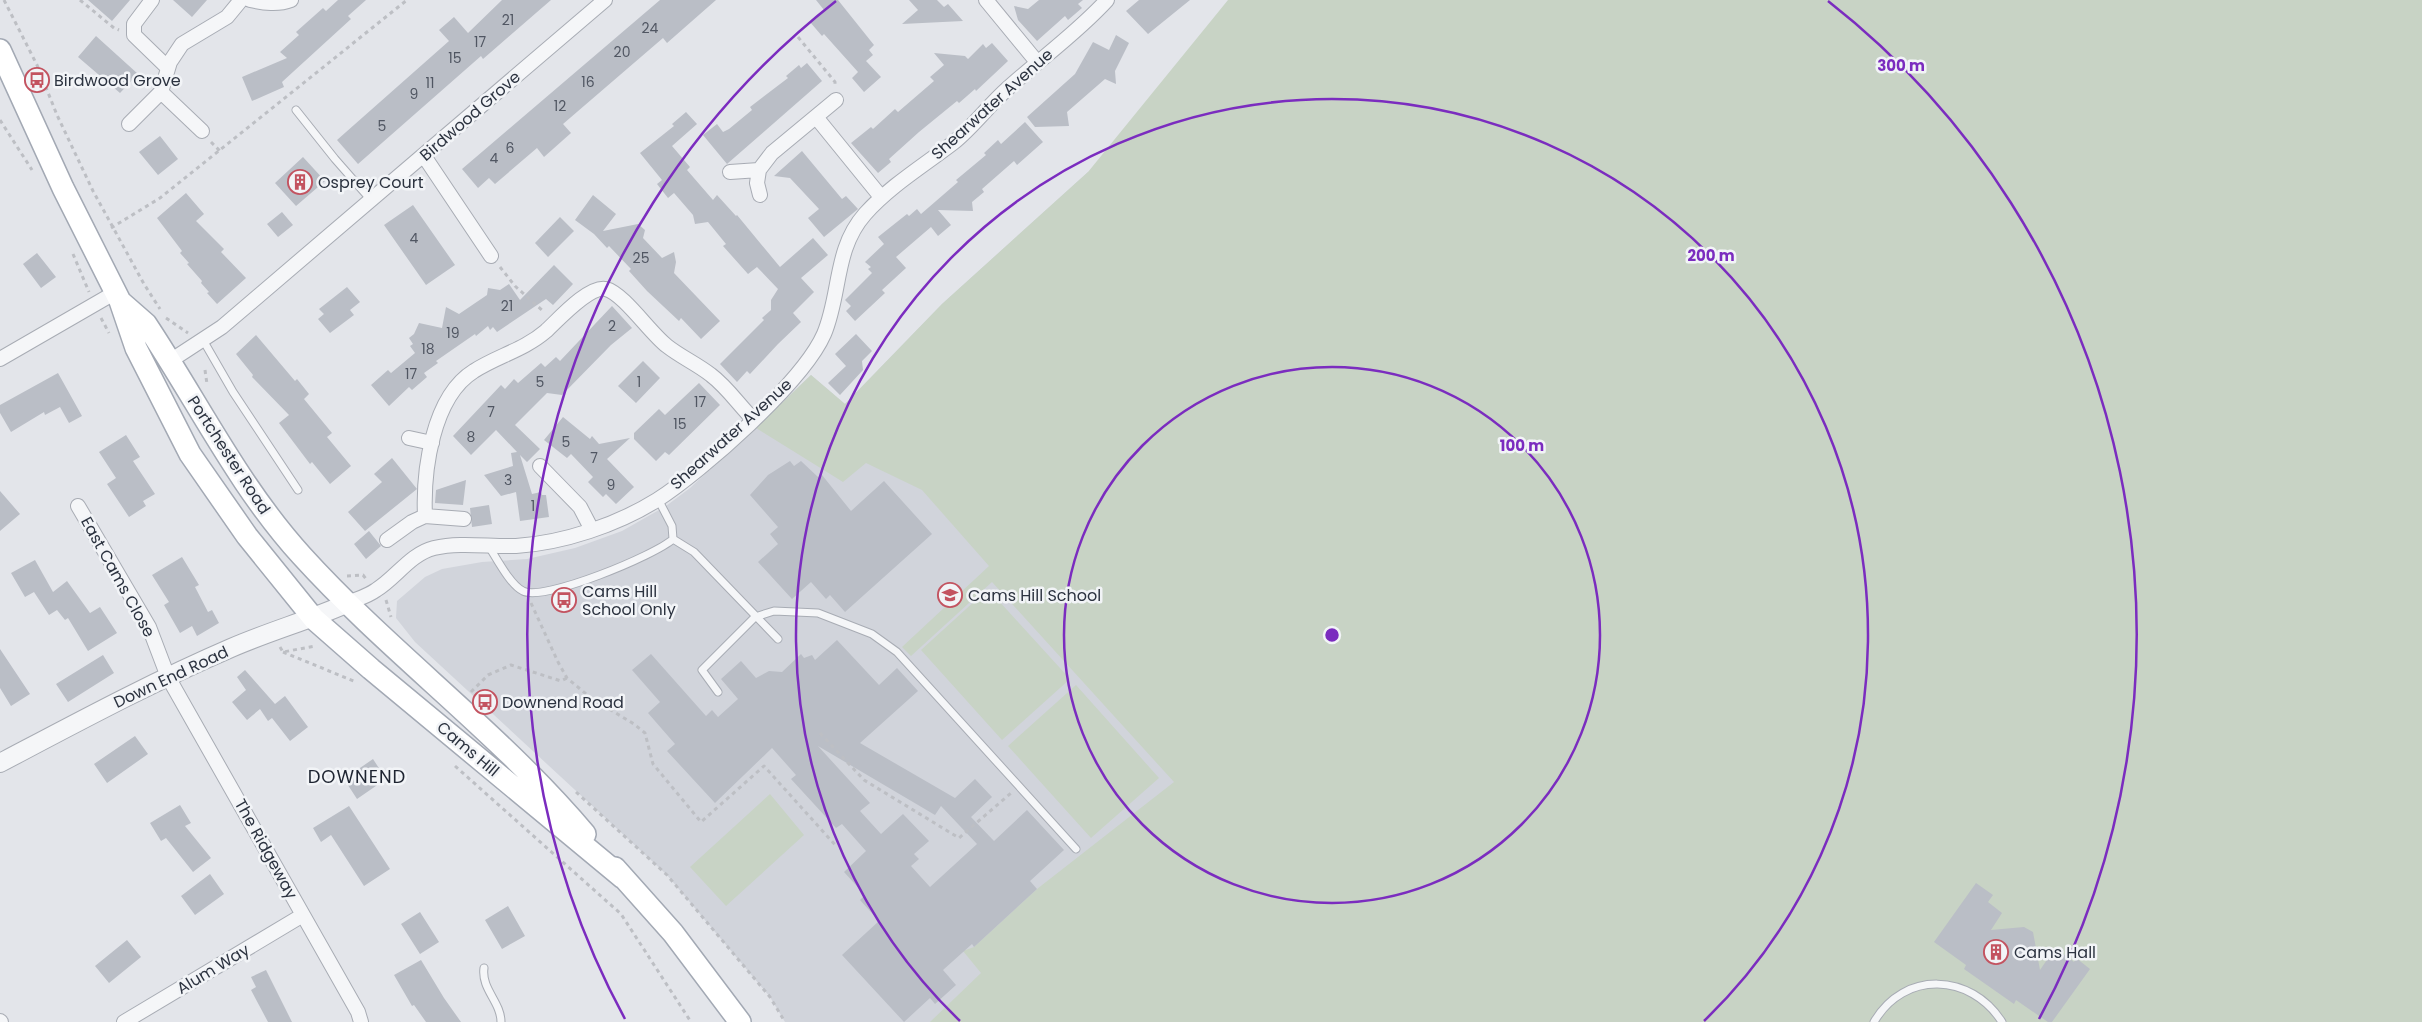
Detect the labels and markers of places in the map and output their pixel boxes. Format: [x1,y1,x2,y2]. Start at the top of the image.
bus stop icon: Birdwood Grove [24,67,50,93]
place label: Birdwood Grove [54,69,181,92]
building icon: Osprey Court [287,169,313,195]
place label: Osprey Court [318,171,424,194]
place label: Cams Hill School Only [582,580,676,621]
school or university icon: Cams Hill School [937,582,963,608]
place label: Cams Hill School [968,584,1101,607]
bus stop icon: Cams Hill School Only [551,587,577,613]
centre of rings [1323,626,1341,644]
bus stop icon: Downend Road [472,689,498,715]
place label: Downend Road [502,691,624,714]
building icon: Cams Hall [1983,939,2009,965]
place label: Cams Hall [2014,941,2096,964]

